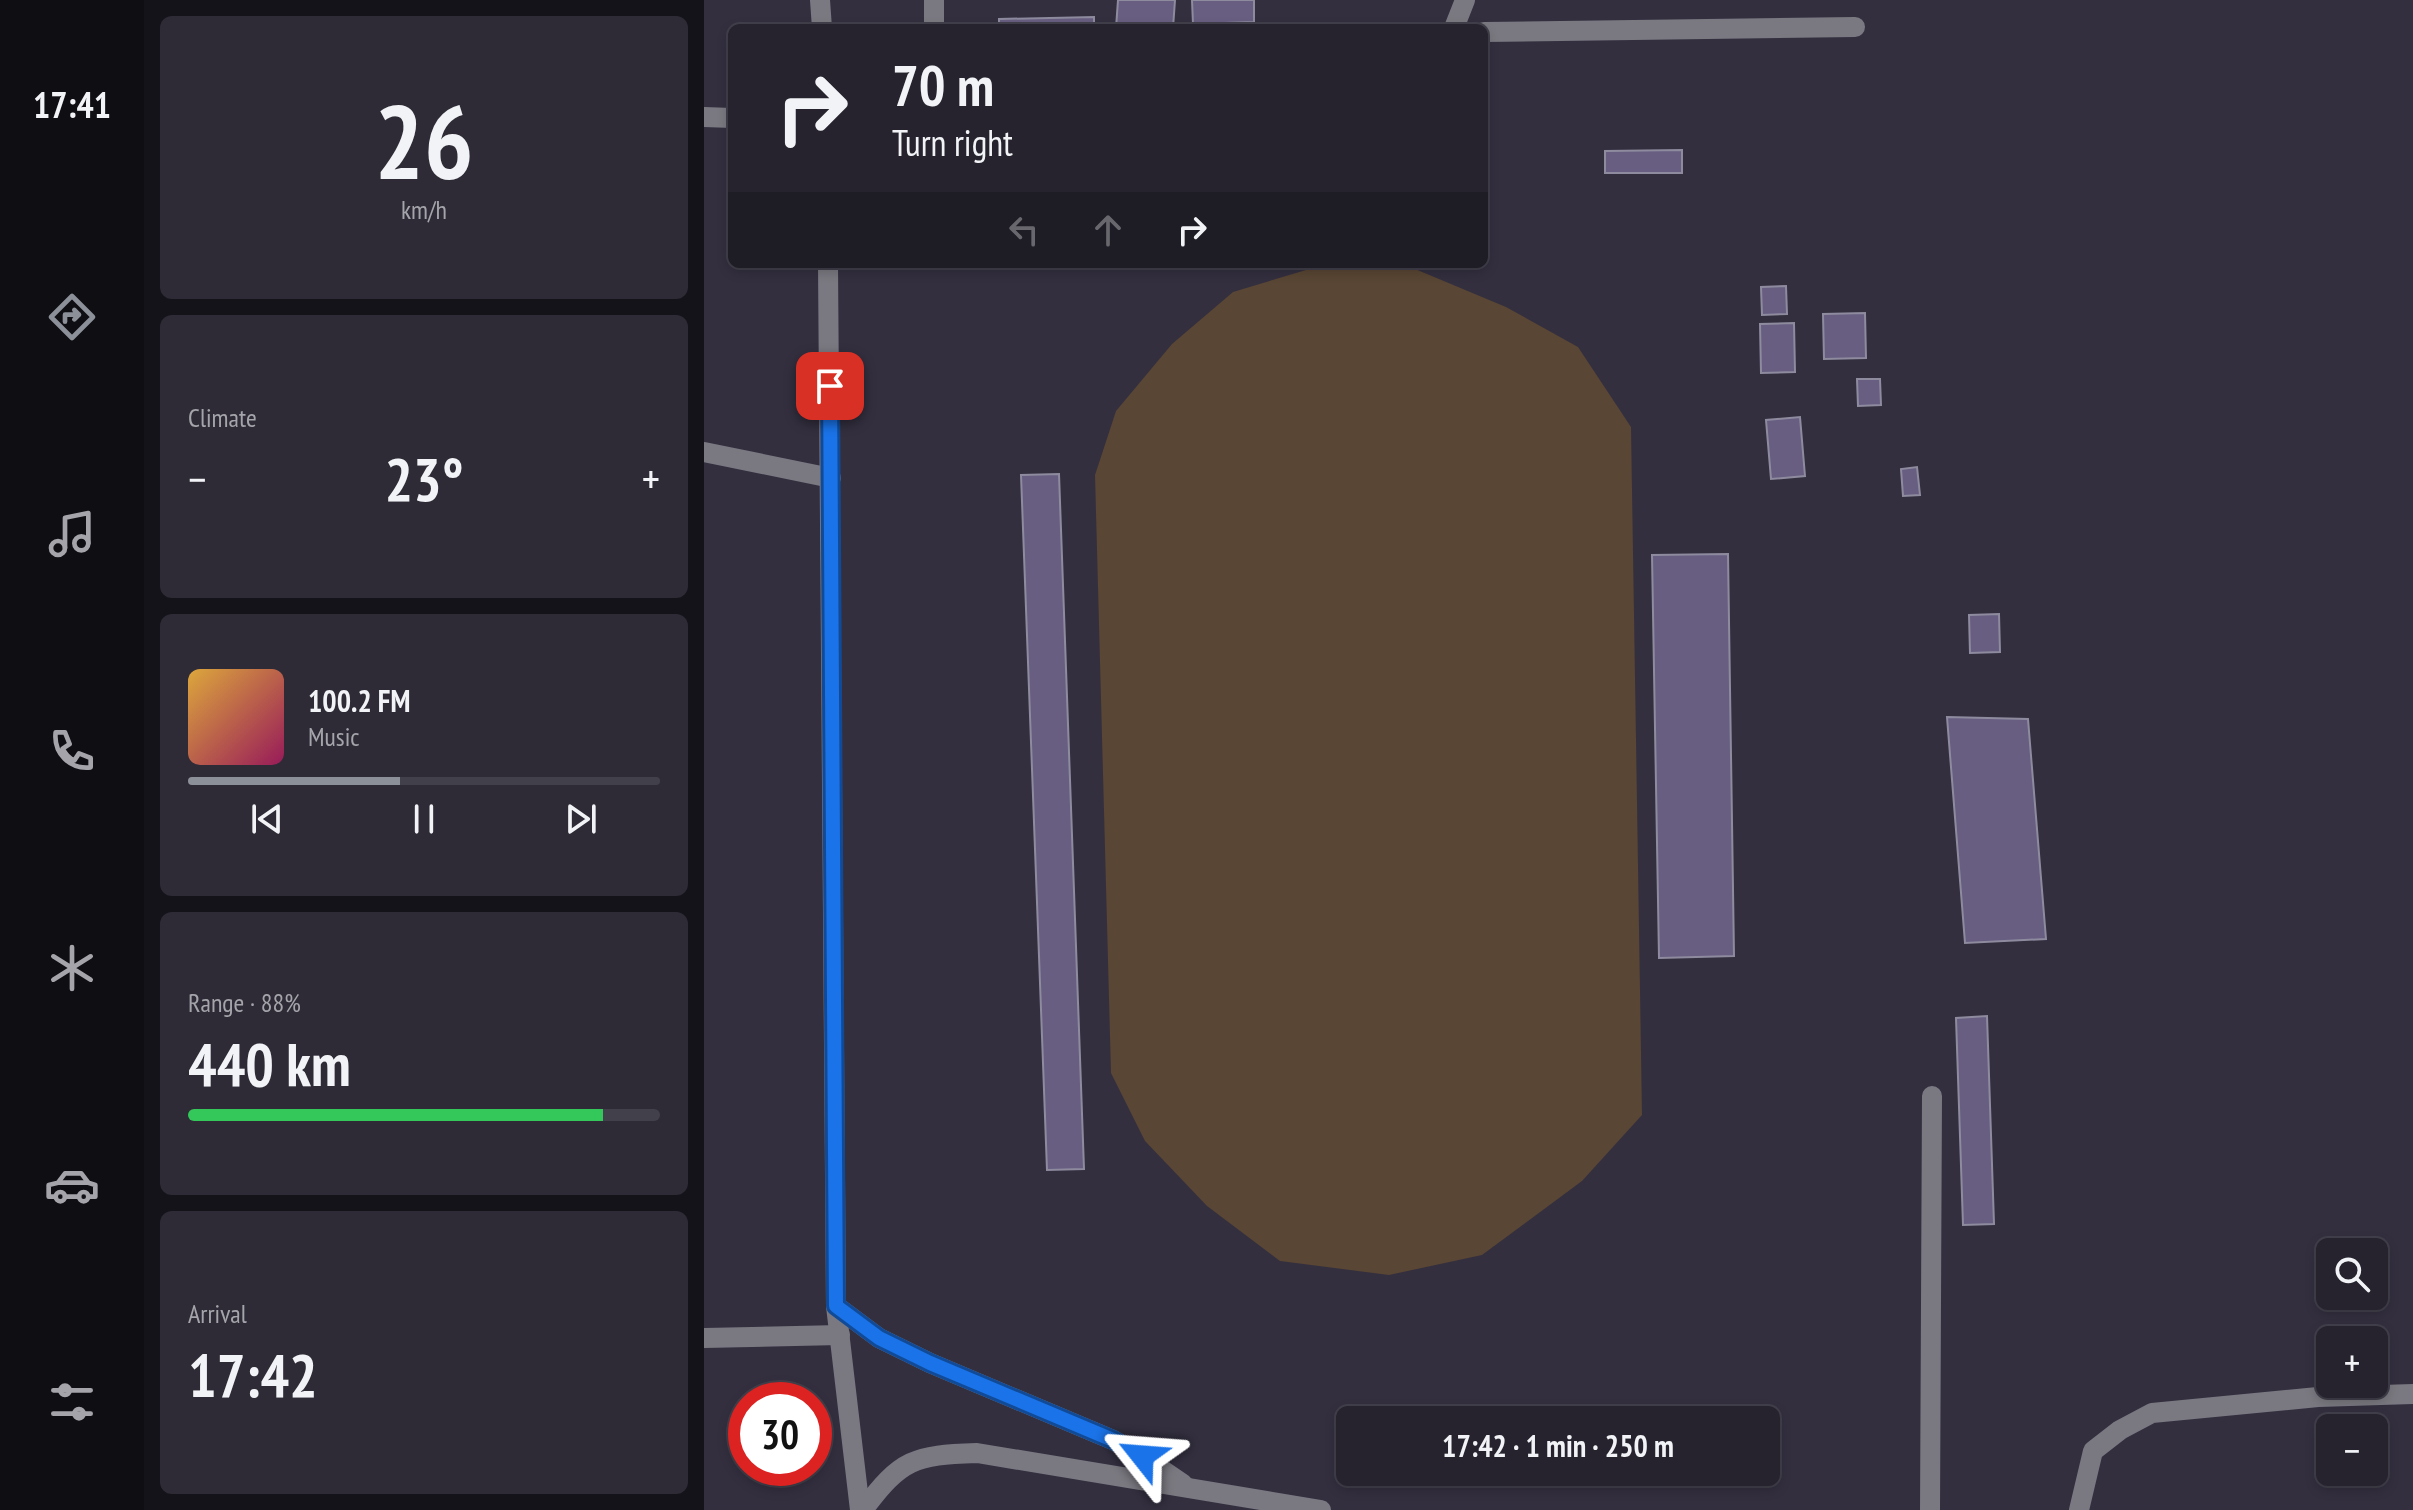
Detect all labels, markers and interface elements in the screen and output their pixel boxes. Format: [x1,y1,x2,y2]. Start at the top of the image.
text: 70 m [892,49,994,121]
icon: right [760,56,864,160]
text: 26 [374,73,474,208]
text: 17:41 [33,81,111,128]
text: Turn right [892,119,1013,166]
text: km/h [401,193,447,226]
icon: left [1002,208,1046,252]
icon: ahead [1086,208,1130,252]
icon: right [1170,208,1214,252]
icon: directions [44,289,100,345]
pin [796,352,864,420]
icon: arrive [808,364,852,408]
text: Climate [188,401,257,434]
text: 23° [384,440,464,518]
text: − [188,450,206,507]
text: + [642,450,660,507]
icon: music [44,506,100,562]
text: 100.2 FM [308,681,410,720]
text: Music [308,720,360,753]
icon: phone [44,723,100,779]
icon: previous [245,797,289,841]
icon: pause [402,797,446,841]
icon: next [559,797,603,841]
icon: climate [44,940,100,996]
text: Range · 88% [188,986,301,1019]
text: 440 km [188,1025,351,1103]
icon: car [44,1157,100,1213]
map controls [2316,1238,2388,1486]
button: search [2316,1238,2388,1310]
text: Arrival [188,1297,247,1330]
button: + [2316,1326,2388,1398]
text: 17:42 [188,1336,318,1414]
icon: filters [44,1374,100,1430]
speed limit sign: 30 [728,1382,832,1486]
position arrow [1100,1414,1184,1498]
button: − [2316,1414,2388,1486]
text: 17:42 · 1 min · 250 m [1442,1426,1674,1465]

